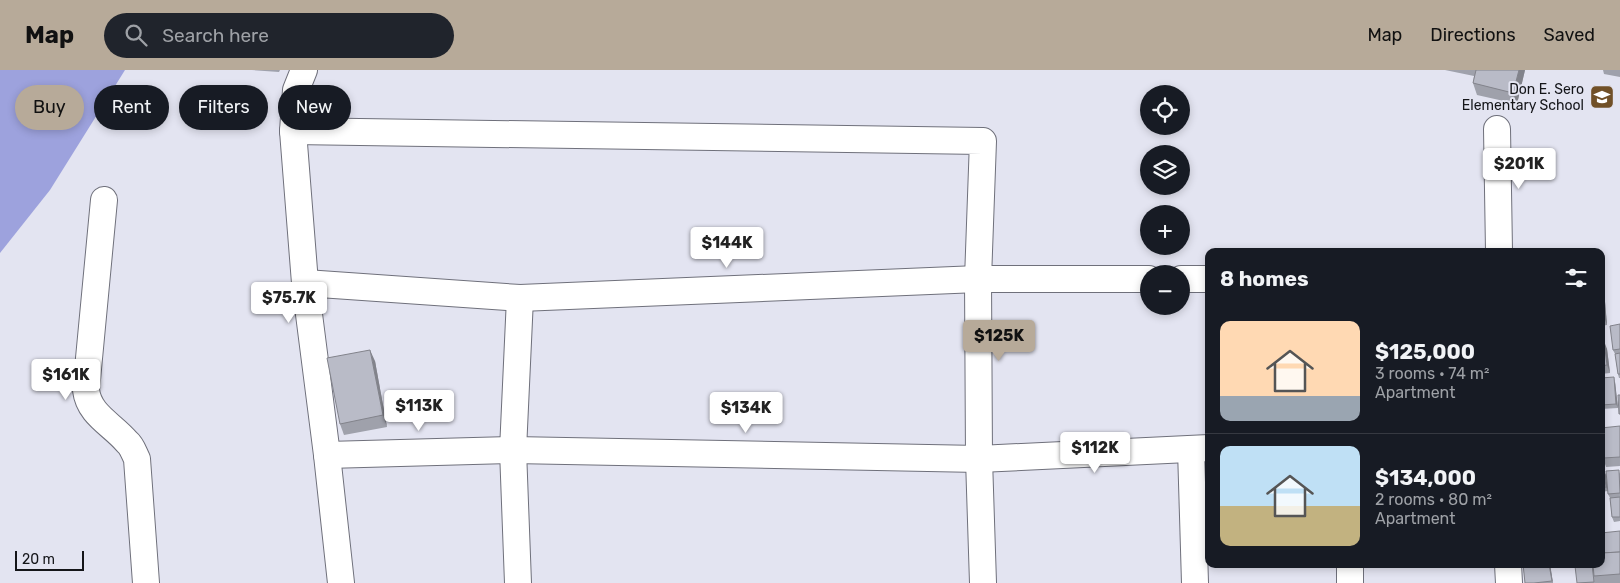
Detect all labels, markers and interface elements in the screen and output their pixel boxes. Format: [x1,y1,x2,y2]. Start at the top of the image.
search box [104,13,454,58]
text: Map [25,21,74,49]
icon: search [122,21,150,49]
text: Search here [162,24,269,47]
text: Map [1367,24,1402,46]
text: Directions [1430,24,1516,46]
text: Saved [1544,24,1595,46]
place label: Don E. Sero Elementary School [1462,81,1584,114]
school or university icon: Don E. Sero Elementary School [1589,84,1615,110]
chip: Buy [15,85,84,130]
chip: Rent [94,85,169,130]
chip: Filters [179,85,268,130]
chip: New [278,85,351,130]
map controls [1140,85,1190,315]
button: locate [1140,85,1190,135]
button: layers [1140,145,1190,195]
pin: $201K [1484,148,1554,190]
text: $201K [1494,154,1544,173]
button: + [1140,205,1190,255]
pin: $144K [692,226,762,269]
text: $144K [701,233,753,252]
icon: filters [1562,264,1590,292]
button: − [1140,265,1190,315]
text: 8 homes [1220,266,1309,291]
pin: $75.7K [248,282,330,324]
text: $75.7K [262,288,316,307]
pin: $125K [964,320,1034,362]
text: $125K [974,326,1024,345]
text: $125,000 [1375,339,1475,364]
icon: home [1260,341,1320,401]
pin: $161K [31,358,101,401]
text: 3 rooms · 74 m² [1375,364,1490,383]
text: $161K [42,365,90,384]
text: Apartment [1375,383,1455,402]
pin: $113K [384,390,454,432]
pin: $134K [711,392,781,434]
text: $113K [395,396,443,415]
text: $134K [721,398,771,417]
pin: $112K [1060,432,1130,474]
text: $112K [1071,438,1119,457]
text: $134,000 [1375,465,1476,490]
icon: home [1260,466,1320,526]
text: 2 rooms · 80 m² [1375,490,1492,509]
text: Apartment [1375,509,1455,528]
scale bar [15,548,84,571]
text: 20 m [22,551,55,568]

